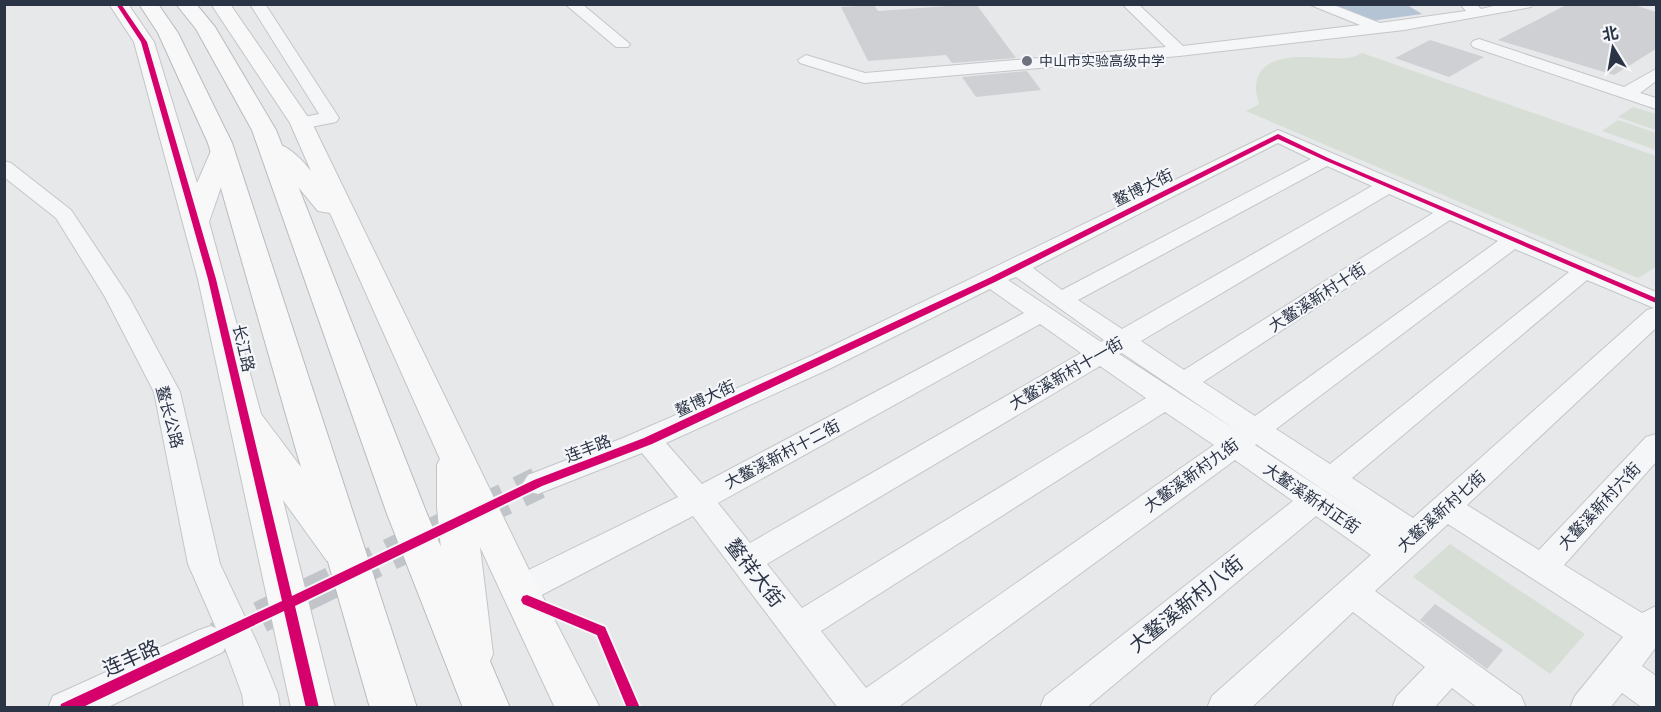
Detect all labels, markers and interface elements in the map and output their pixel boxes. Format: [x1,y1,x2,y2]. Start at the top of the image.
north arrow [1583,18,1643,78]
text: 北 [1600,21,1620,46]
place label: 中山市实验高级中学 [1039,51,1165,70]
marker: 中山市实验高级中学 [1020,54,1034,68]
street label: 鳌博大街 [1109,163,1177,211]
street label: 大鳌溪新村十街 [1264,257,1370,337]
street label: 长江路 [228,322,260,374]
street label: 大鳌溪新村十一街 [1005,331,1127,415]
street label: 鳌博大街 [671,375,739,421]
street label: 鳌长公路 [151,383,189,451]
street label: 大鳌溪新村十二街 [720,414,844,494]
street label: 连丰路 [562,429,614,467]
street label: 大鳌溪新村九街 [1139,433,1243,517]
street label: 大鳌溪新村正街 [1259,458,1365,538]
street label: 大鳌溪新村六街 [1553,458,1645,554]
street label: 大鳌溪新村七街 [1392,465,1490,557]
street label: 鳌祥大街 [720,533,791,613]
street label: 大鳌溪新村八街 [1123,549,1249,658]
street label: 连丰路 [98,633,164,682]

